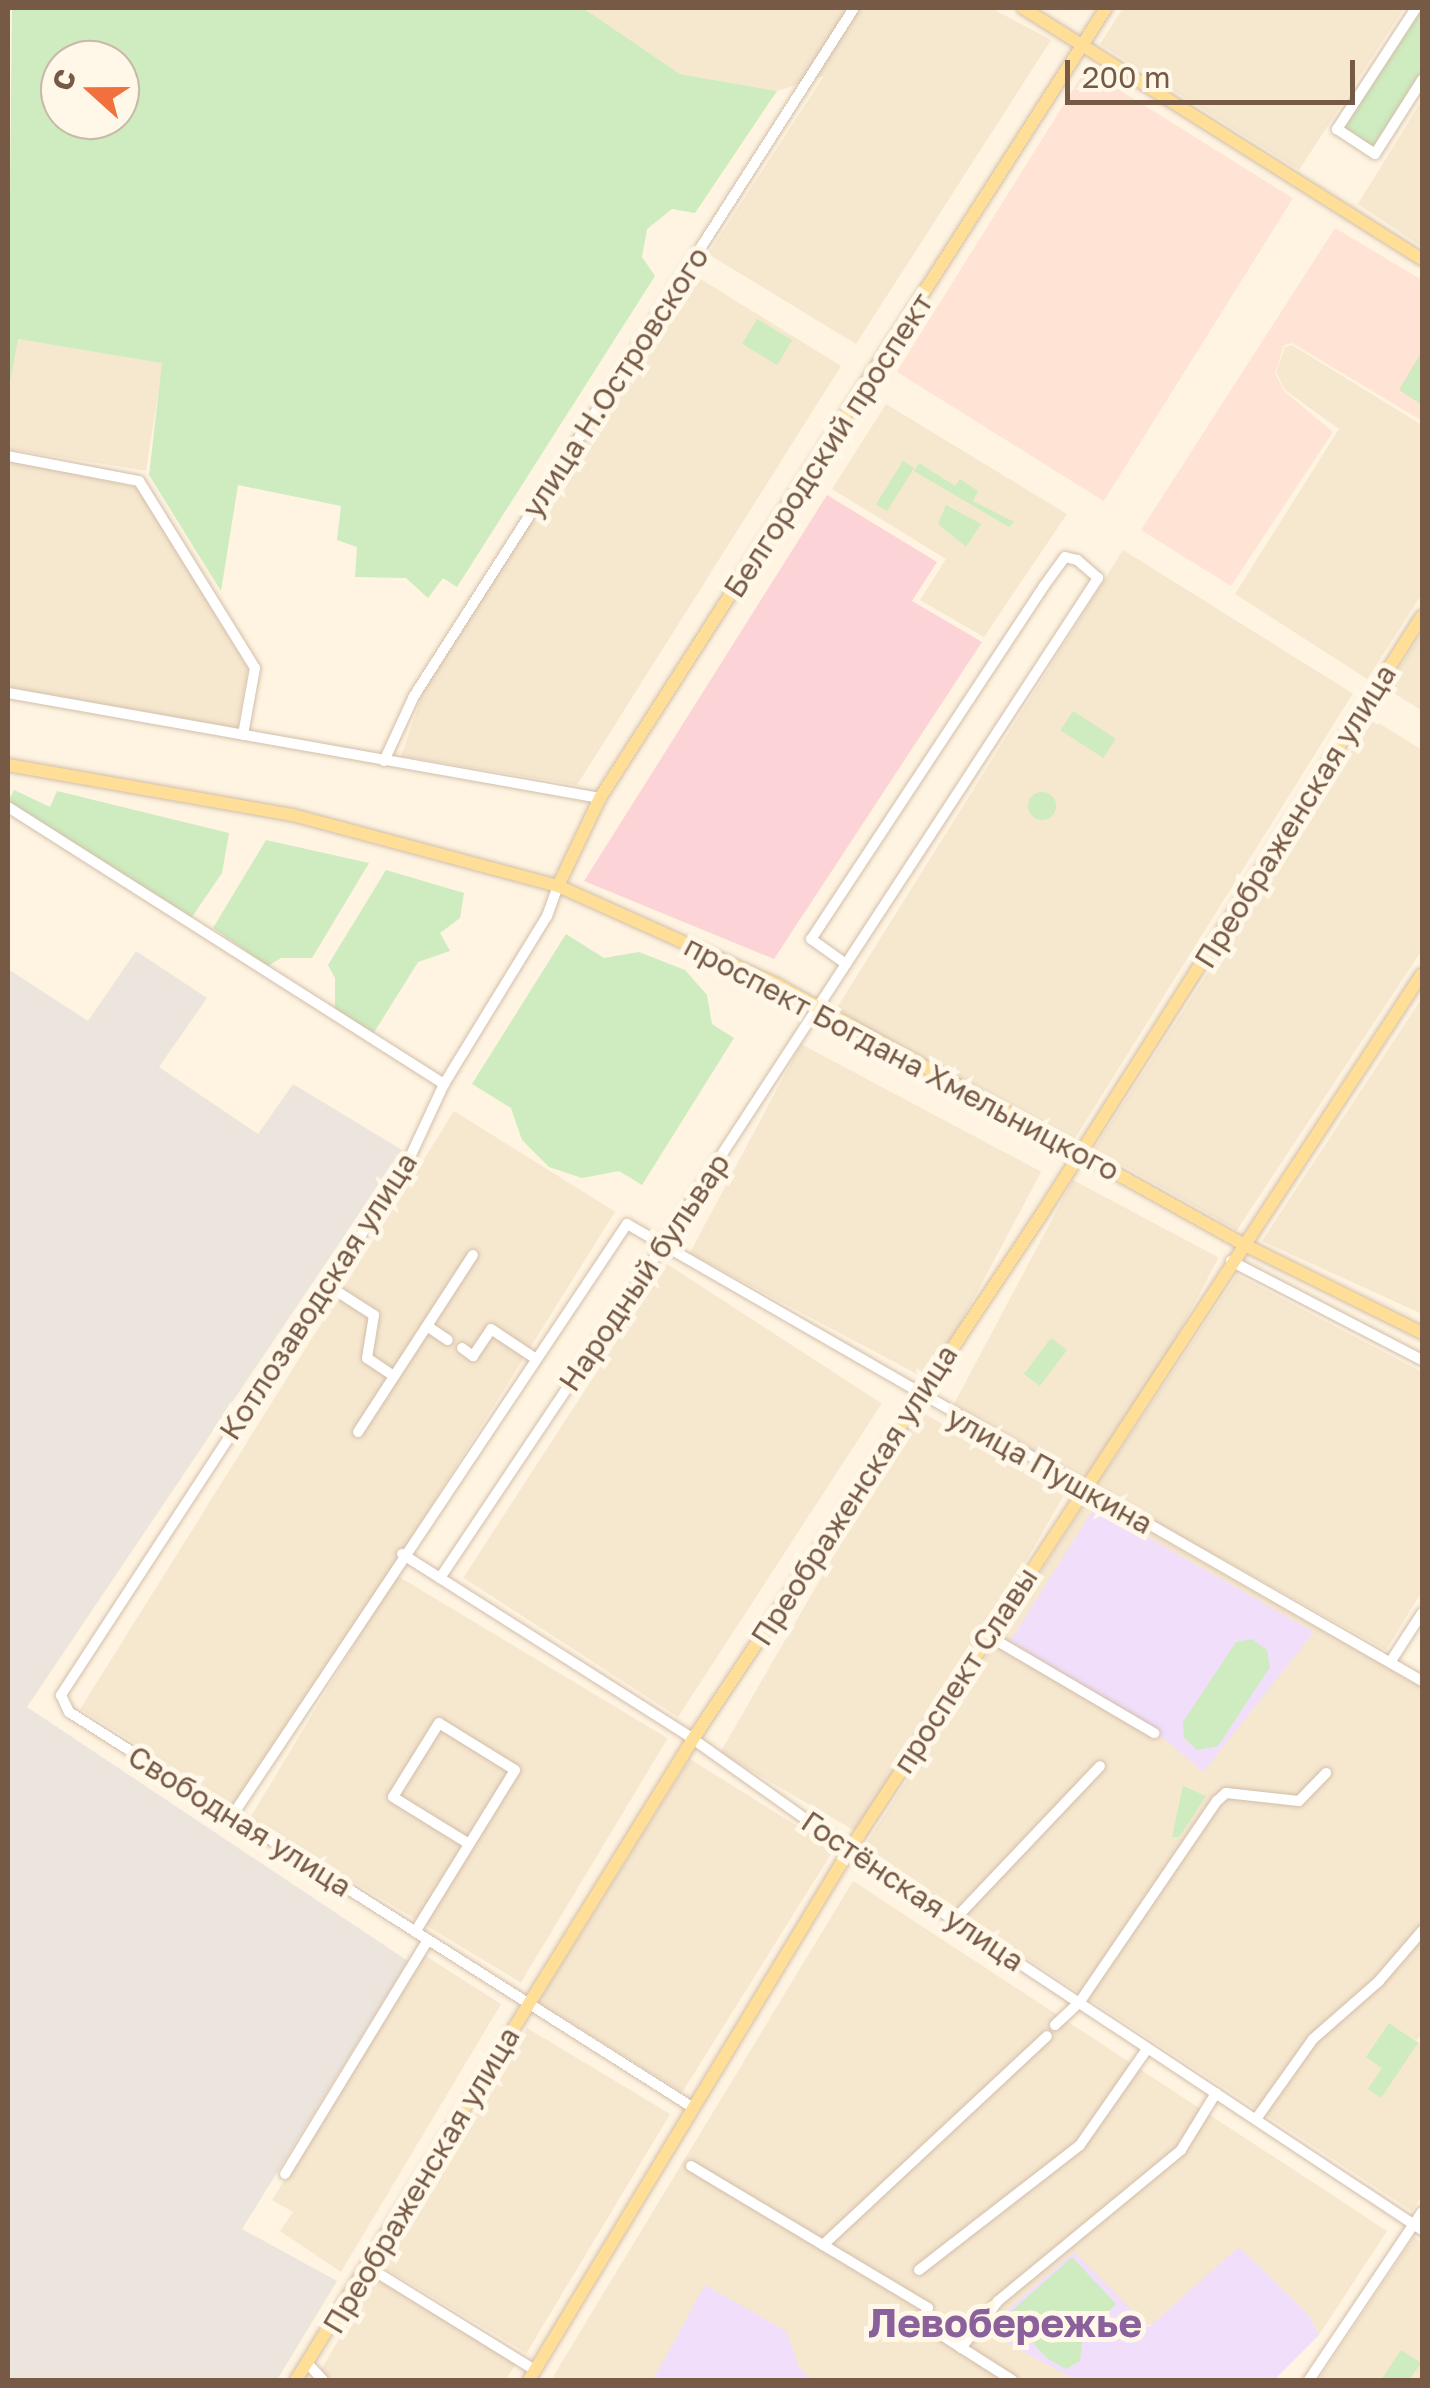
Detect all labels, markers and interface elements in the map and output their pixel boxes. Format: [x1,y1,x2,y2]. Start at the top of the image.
north arrow [40,40,140,140]
scale bar [1070,40,1360,102]
text: 200 m [1082,59,1171,95]
text: С [44,65,82,95]
street label: улица Н.Островского [514,240,716,524]
street label: Белгородский проспект [716,286,940,604]
street label: Преображенская улица [1187,657,1403,975]
street label: проспект Богдана Хмельницкого [678,928,1126,1188]
street label: Котлозаводская улица [212,1146,424,1446]
street label: Народный бульвар [551,1146,737,1398]
street label: Преображенская улица [743,1338,965,1652]
street label: улица Пушкина [941,1399,1159,1541]
street label: проспект Славы [885,1560,1045,1780]
street label: Свободная улица [122,1738,358,1904]
street label: Гостёнская улица [795,1803,1031,1979]
street label: Преображенская улица [315,2020,527,2340]
district label: Левобережье [868,2298,1142,2346]

